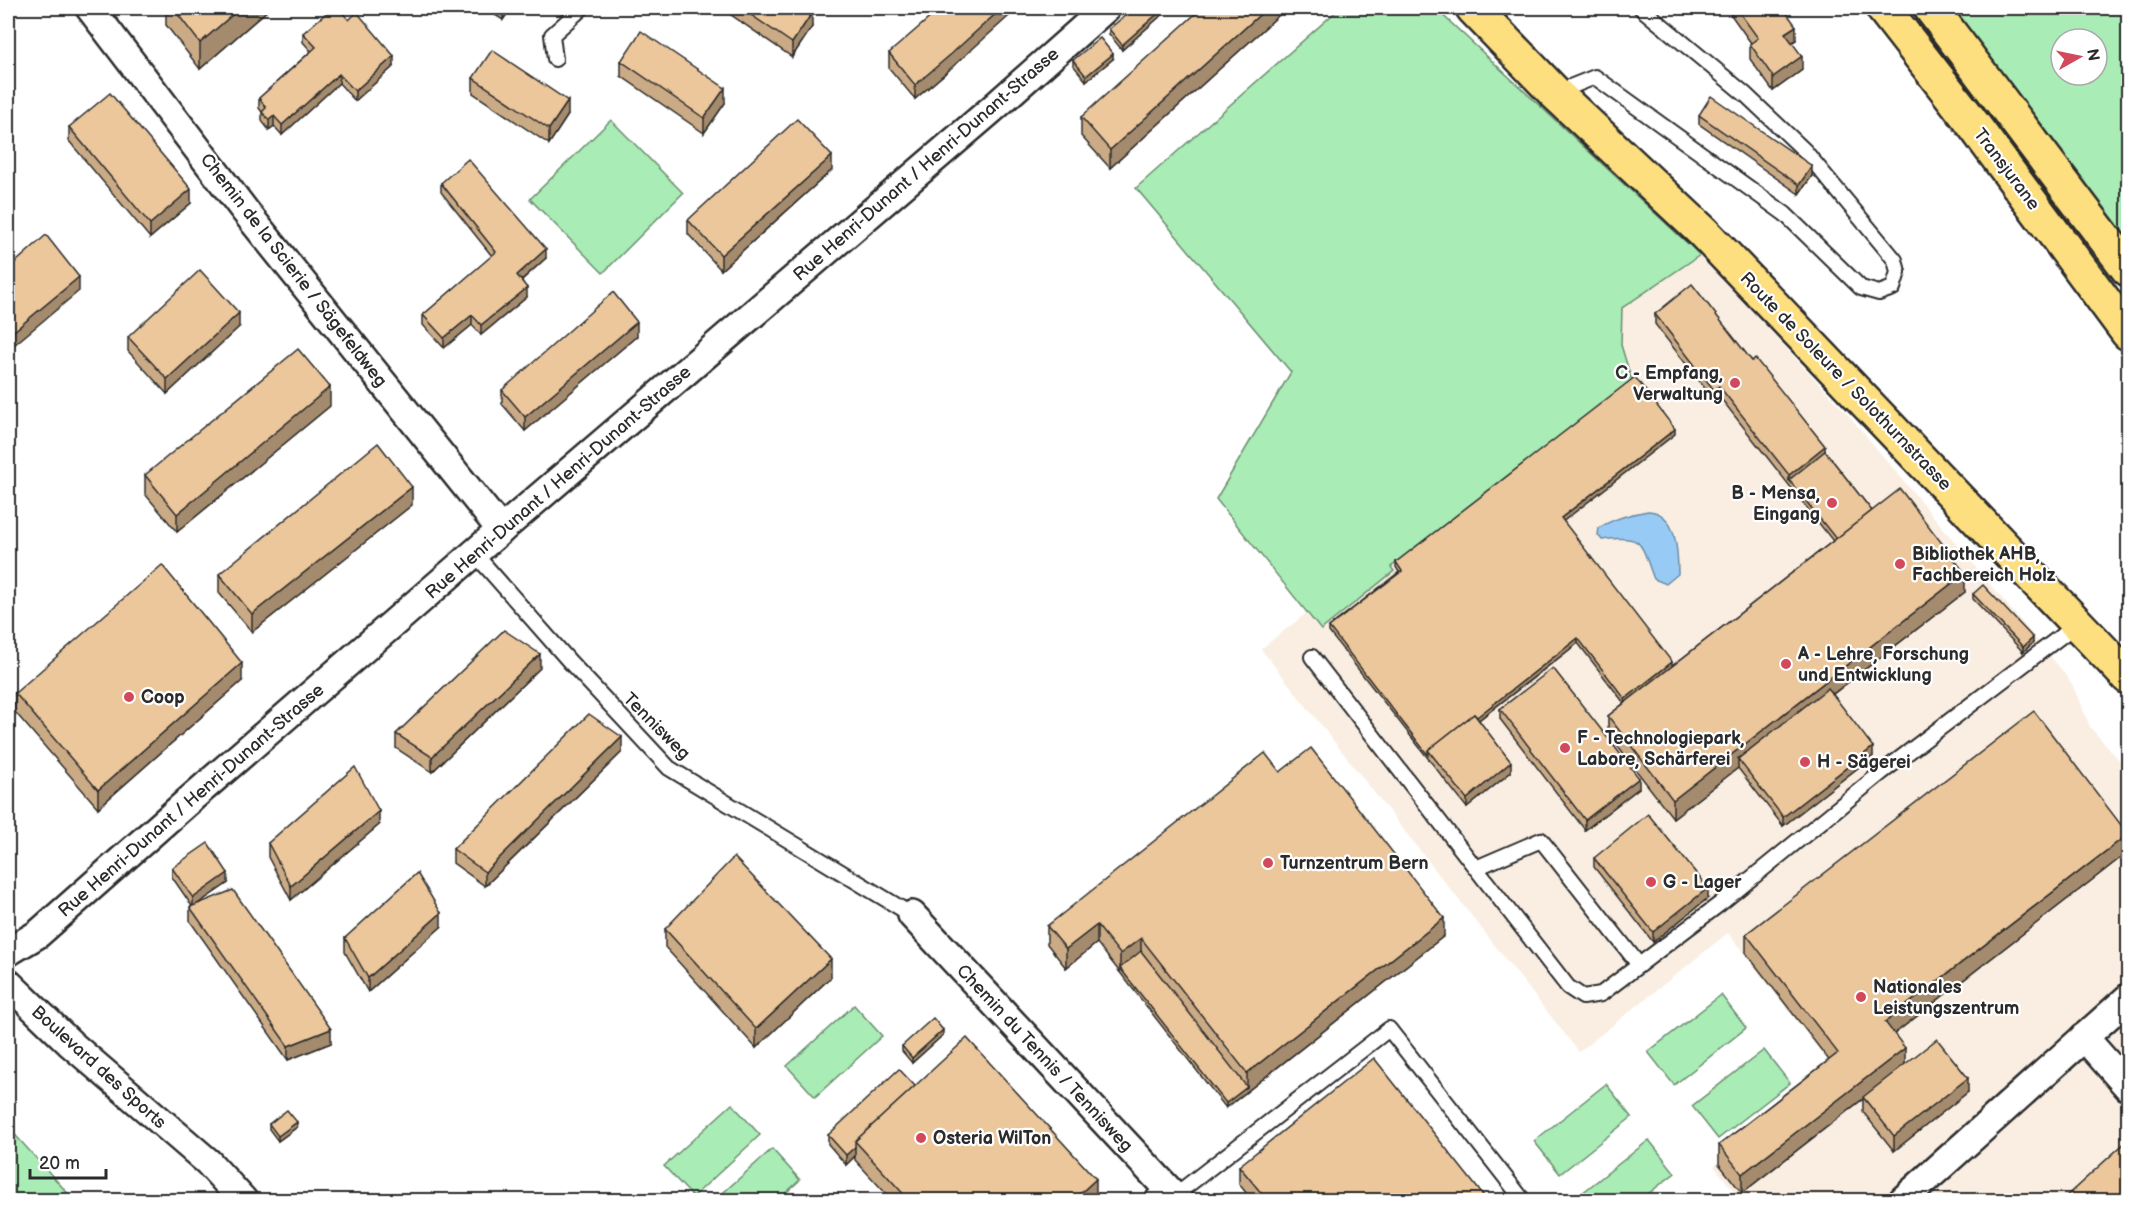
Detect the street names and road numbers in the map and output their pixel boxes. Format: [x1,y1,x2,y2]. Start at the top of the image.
street label: Rue Henri-Dunant / Henri-Dunant-Strasse [789,43,1064,285]
street label: Transjurane [1969,124,2044,215]
street label: Chemin de la Scierie / Sägefeldweg [196,149,391,391]
street label: Route de Soleure / Solothurnstrasse [1736,268,1956,495]
street label: Rue Henri-Dunant / Henri-Dunant-Strasse [421,361,696,603]
street label: Rue Henri-Dunant / Henri-Dunant-Strasse [54,679,329,921]
street label: Tennisweg [619,689,694,764]
street label: Chemin du Tennis / Tennisweg [952,960,1137,1156]
street label: Boulevard des Sports [27,1001,170,1133]

